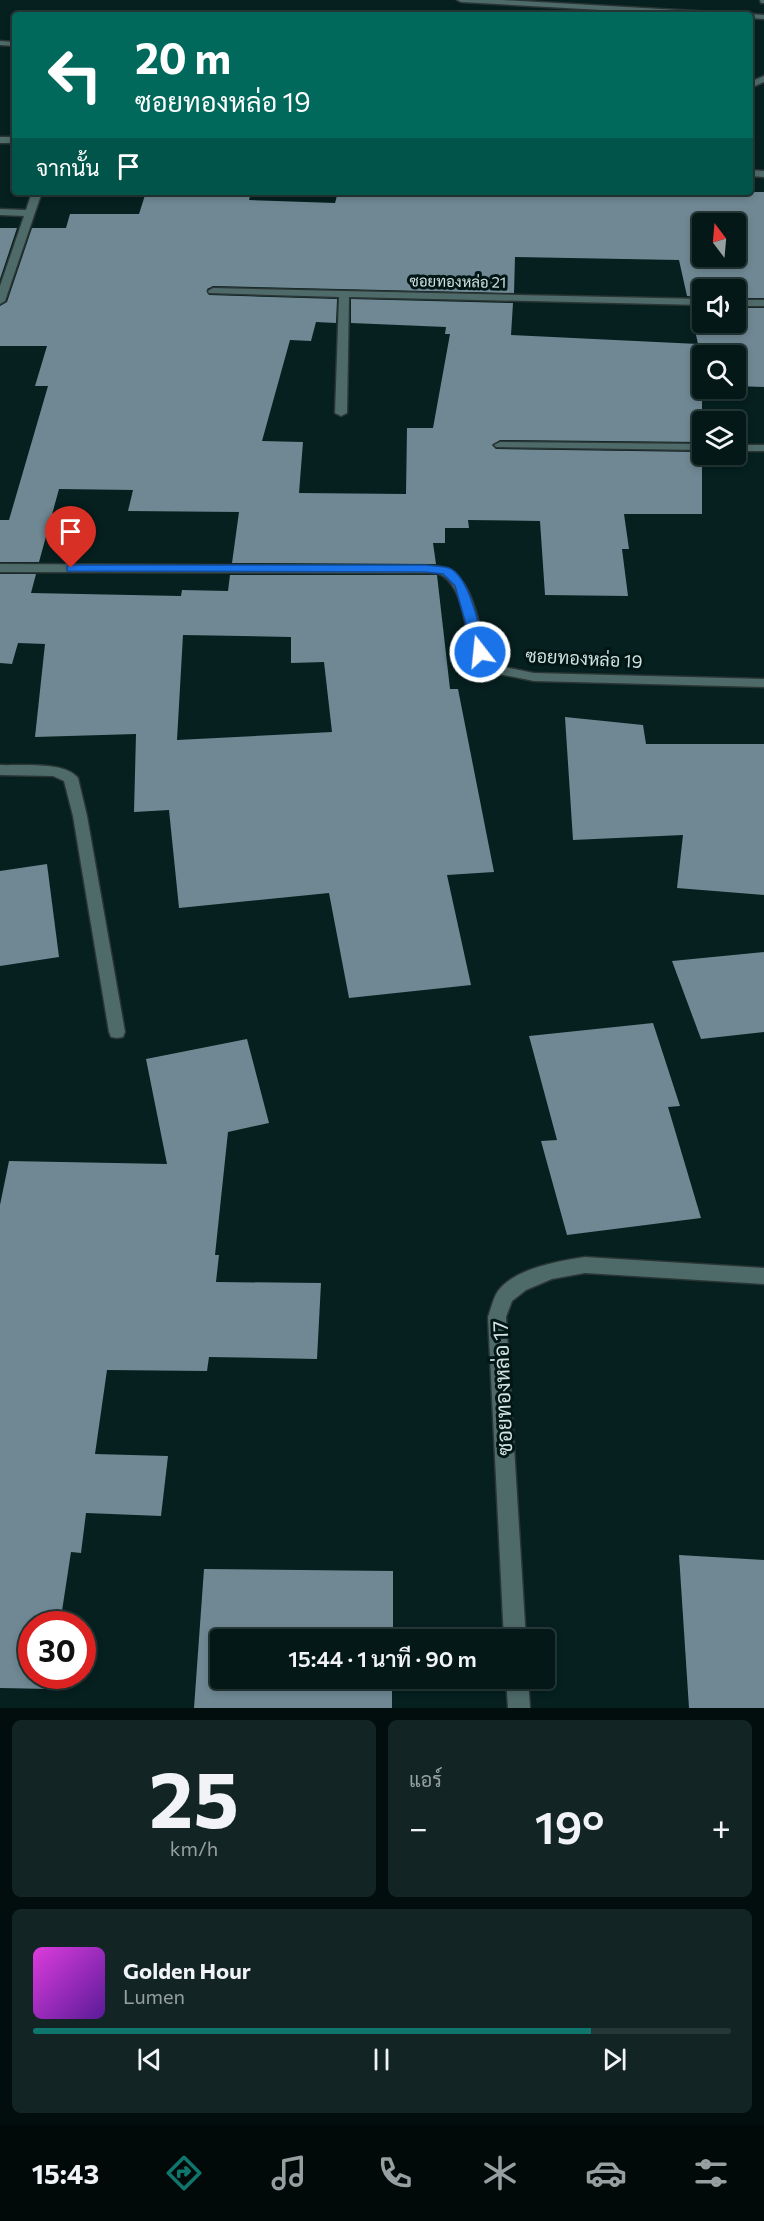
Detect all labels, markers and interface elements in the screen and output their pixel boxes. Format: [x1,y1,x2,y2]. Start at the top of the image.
text: 20 m [135,31,231,83]
icon: left [36,36,114,114]
text: ซอยทองหล่อ 19 [135,85,311,118]
icon: arrive [112,150,145,183]
text: จากนั้น [36,154,100,181]
north arrow [692,213,746,267]
map controls [692,213,746,465]
street label: ซอยทองหล่อ 21 [409,271,507,291]
button: sound [692,279,746,333]
button: search [692,345,746,399]
button: layers [692,411,746,465]
pin [45,506,96,568]
icon: arrive [54,515,87,548]
position arrow [448,620,512,684]
street label: ซอยทองหล่อ 19 [525,644,643,672]
street label: ซอยทองหล่อ 17 [487,1320,516,1456]
speed limit sign: 30 [18,1611,96,1689]
text: 15:44 · 1 นาที · 90 m [288,1645,477,1672]
text: 25 [149,1749,239,1844]
text: แอร์ [409,1767,442,1791]
text: 19° [535,1798,604,1853]
text: − [409,1806,428,1847]
text: + [712,1806,731,1847]
text: km/h [170,1836,218,1860]
text: Golden Hour [123,1957,251,1984]
text: Lumen [123,1984,185,2008]
icon: previous [133,2043,166,2076]
icon: pause [365,2043,398,2076]
icon: next [598,2043,631,2076]
icon: directions [163,2152,205,2194]
icon: music [268,2152,310,2194]
icon: phone [374,2152,416,2194]
icon: climate [479,2152,521,2194]
icon: car [585,2152,627,2194]
icon: filters [690,2152,732,2194]
text: 15:43 [32,2157,99,2190]

